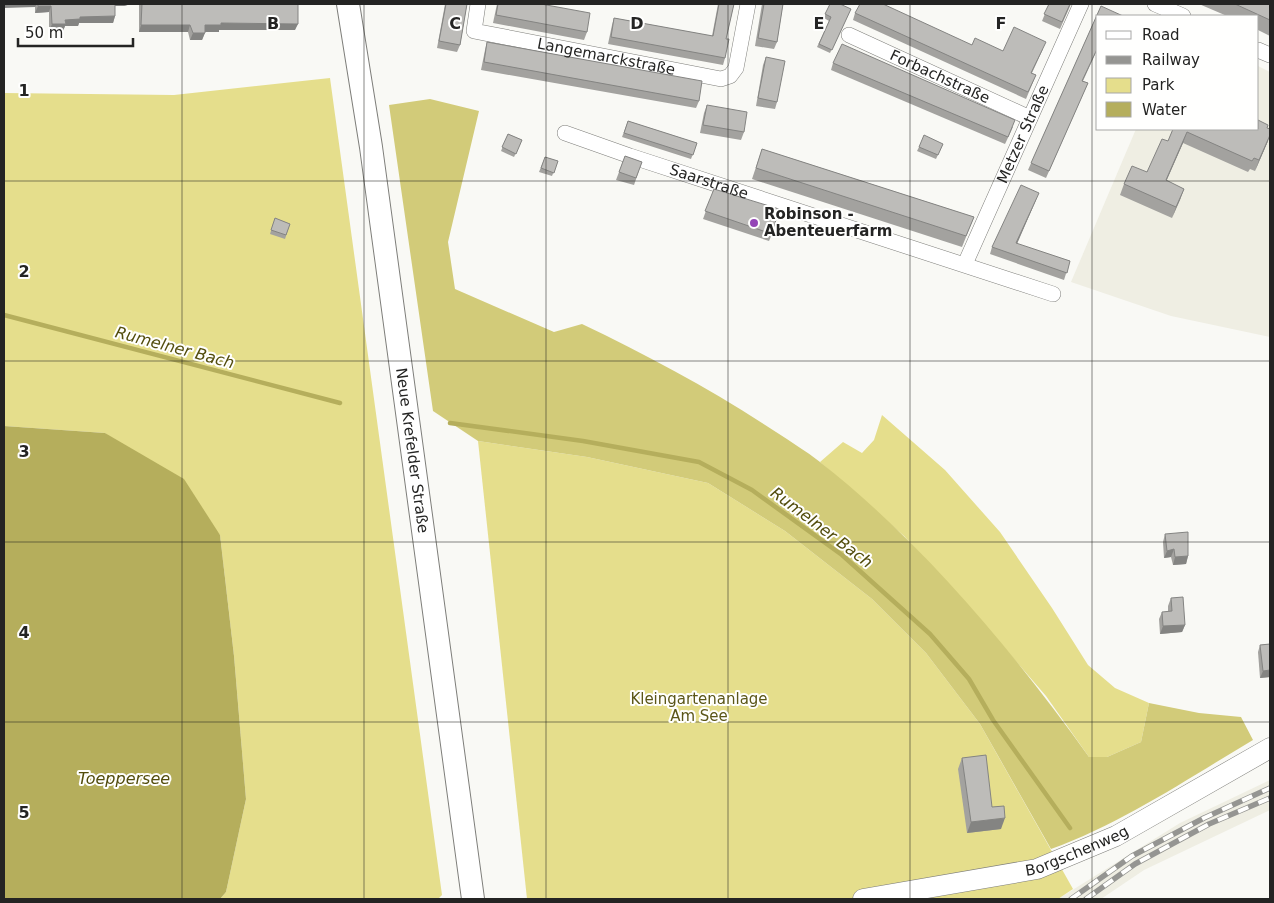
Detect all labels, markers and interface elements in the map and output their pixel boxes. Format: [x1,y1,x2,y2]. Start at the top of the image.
text: B [267,14,279,33]
text: C [449,14,461,33]
text: D [630,14,644,33]
text: E [814,14,824,33]
text: F [996,14,1006,33]
scale bar [18,15,132,47]
legend [1096,15,1259,130]
text: 50 m [25,24,63,42]
text: Road [1142,26,1180,44]
street label: Langemarckstraße [536,34,677,79]
street label: Forbachstraße [887,46,993,107]
text: Railway [1142,51,1200,69]
text: Park [1142,76,1175,94]
text: 1 [18,81,30,100]
street label: Metzer Straße [993,82,1053,186]
text: Water [1142,101,1187,119]
street label: Saarstraße [667,161,751,203]
place label: Robinson - Abenteuerfarm [764,205,892,240]
marker: Robinson - Abenteuerfarm [748,217,760,229]
text: 2 [18,262,30,281]
water label: Rumelner Bach [113,322,236,373]
street label: Neue Krefelder Straße [392,367,432,534]
text: 3 [18,442,30,461]
water label: Rumelner Bach [767,483,876,572]
text: 4 [18,623,30,642]
park label: Kleingartenanlage Am See [630,690,768,725]
water label: Toeppersee [78,769,170,788]
text: 5 [18,803,30,822]
street label: Borgschenweg [1024,822,1132,880]

